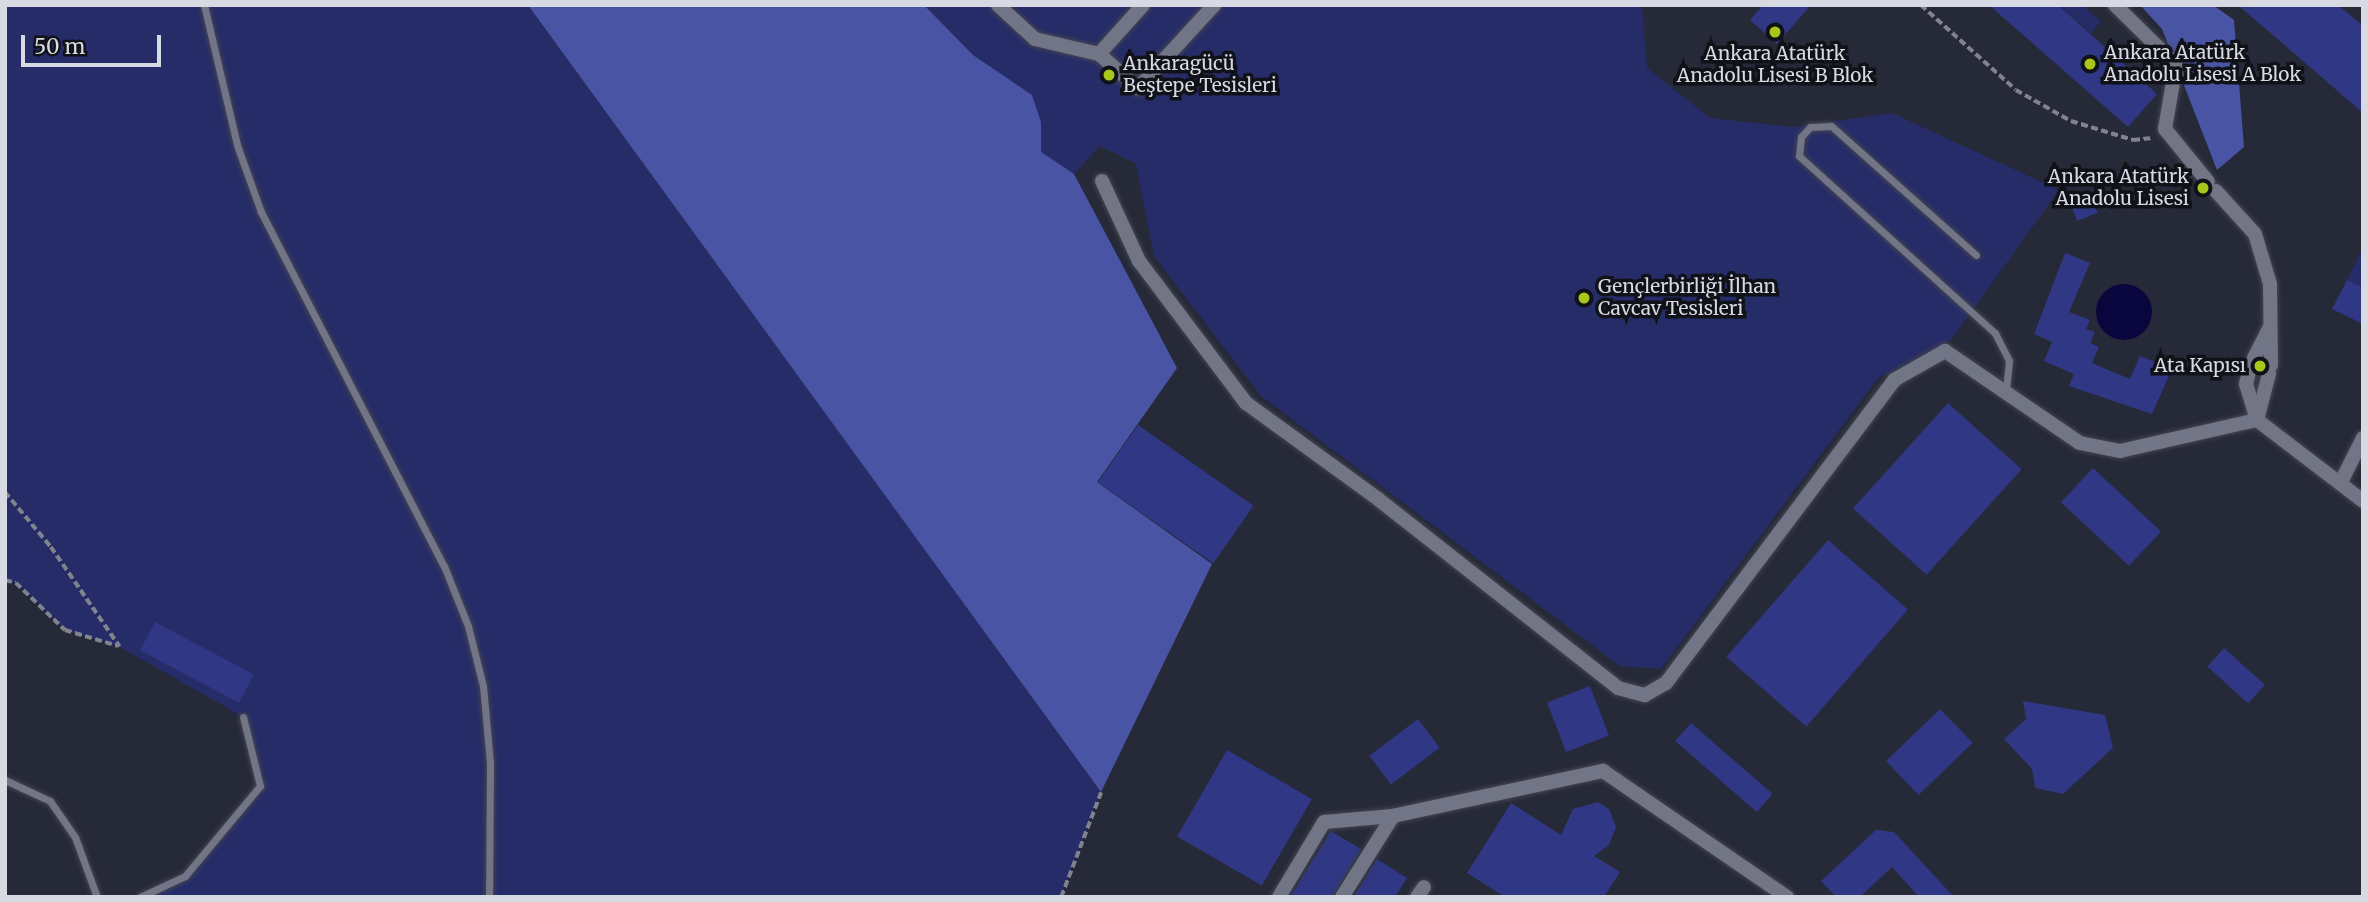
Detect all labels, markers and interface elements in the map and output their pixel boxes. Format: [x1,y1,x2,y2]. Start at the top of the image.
scale bar [24,21,164,65]
marker: Ankara Atatürk Anadolu Lisesi B Blok [1767,24,1783,40]
text: 50 m [34,33,85,60]
place label: Ankara Atatürk Anadolu Lisesi A Blok [2104,42,2301,86]
place label: Ankara Atatürk Anadolu Lisesi B Blok [1677,43,1873,87]
place label: Ankaragücü Beştepe Tesisleri [1123,53,1277,97]
marker: Ankara Atatürk Anadolu Lisesi A Blok [2082,56,2098,72]
marker: Ankaragücü Beştepe Tesisleri [1101,67,1117,83]
place label: Ankara Atatürk Anadolu Lisesi [2048,166,2189,210]
marker: Ankara Atatürk Anadolu Lisesi [2195,180,2211,196]
place label: Gençlerbirliği İlhan Cavcav Tesisleri [1598,276,1776,320]
marker: Gençlerbirliği İlhan Cavcav Tesisleri [1576,290,1592,306]
place label: Ata Kapısı [2154,355,2246,377]
marker: Ata Kapısı [2252,358,2268,374]

